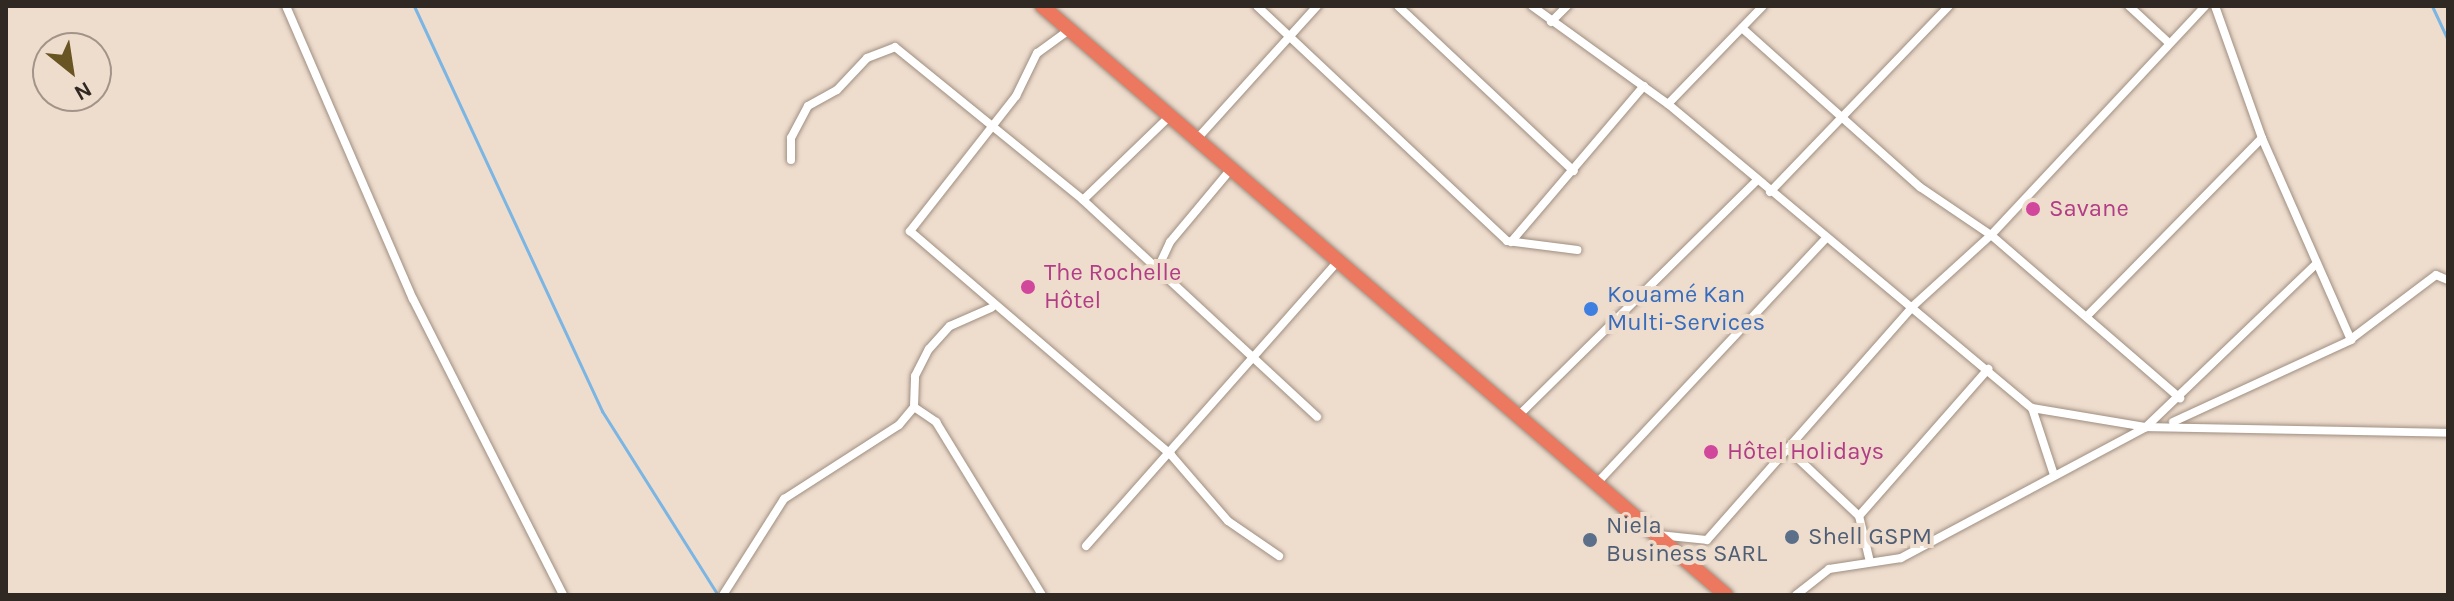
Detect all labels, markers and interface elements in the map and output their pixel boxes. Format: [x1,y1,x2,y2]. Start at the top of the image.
north arrow [32,32,112,112]
text: N [70,76,96,106]
place label: Savane [2049,195,2129,223]
marker: Savane [2024,200,2042,218]
place label: The Rochelle Hôtel [1044,259,1181,315]
marker: The Rochelle Hôtel [1019,278,1037,296]
place label: Kouamé Kan Multi-Services [1607,281,1765,337]
marker: Kouamé Kan Multi-Services [1582,300,1600,318]
place label: Hôtel Holidays [1727,438,1884,466]
marker: Hôtel Holidays [1702,443,1720,461]
place label: Niela Business SARL [1606,512,1767,568]
place label: Shell GSPM [1808,523,1932,551]
marker: Shell GSPM [1783,528,1801,546]
marker: Niela Business SARL [1581,531,1599,549]

